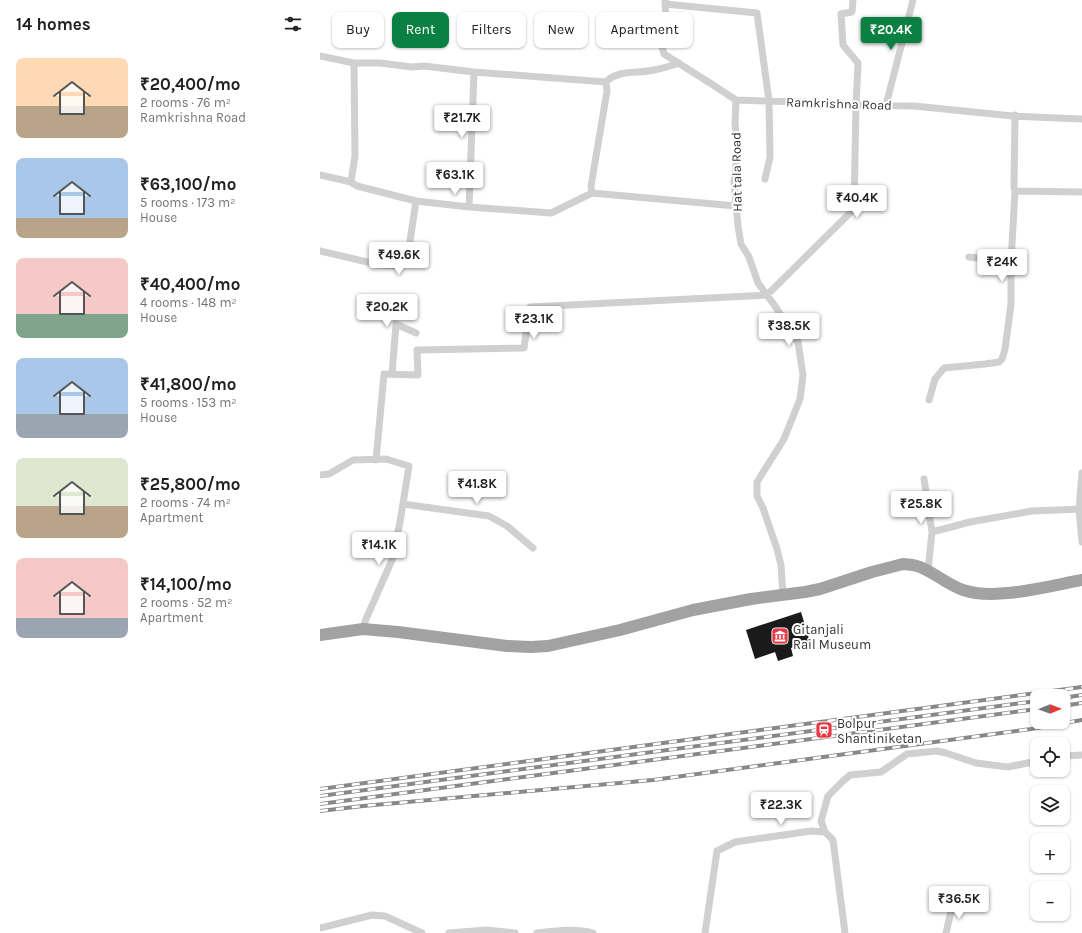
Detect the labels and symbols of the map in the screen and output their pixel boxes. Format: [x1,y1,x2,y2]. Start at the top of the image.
pin: ₹20.4K [858,17,924,51]
street label: Ramkrishna Road [786,94,892,113]
pin: ₹21.7K [429,105,495,139]
street label: Hat tala Road [728,132,745,212]
pin: ₹63.1K [422,162,488,196]
pin: ₹40.4K [824,185,890,219]
pin: ₹49.6K [366,242,432,276]
pin: ₹24K [978,249,1026,283]
pin: ₹20.2K [354,294,420,328]
pin: ₹23.1K [501,306,567,340]
pin: ₹38.5K [756,313,822,347]
pin: ₹41.8K [444,471,510,505]
pin: ₹25.8K [888,491,954,525]
pin: ₹14.1K [346,532,412,566]
place label: Gitanjali Rail Museum [793,622,871,652]
museum icon: Gitanjali Rail Museum [770,626,790,646]
north arrow [1030,689,1070,729]
place label: Bolpur Shantiniketan [837,716,922,746]
station icon: Bolpur Shantiniketan [814,720,834,740]
pin: ₹22.3K [748,792,814,826]
pin: ₹36.5K [926,886,992,920]

